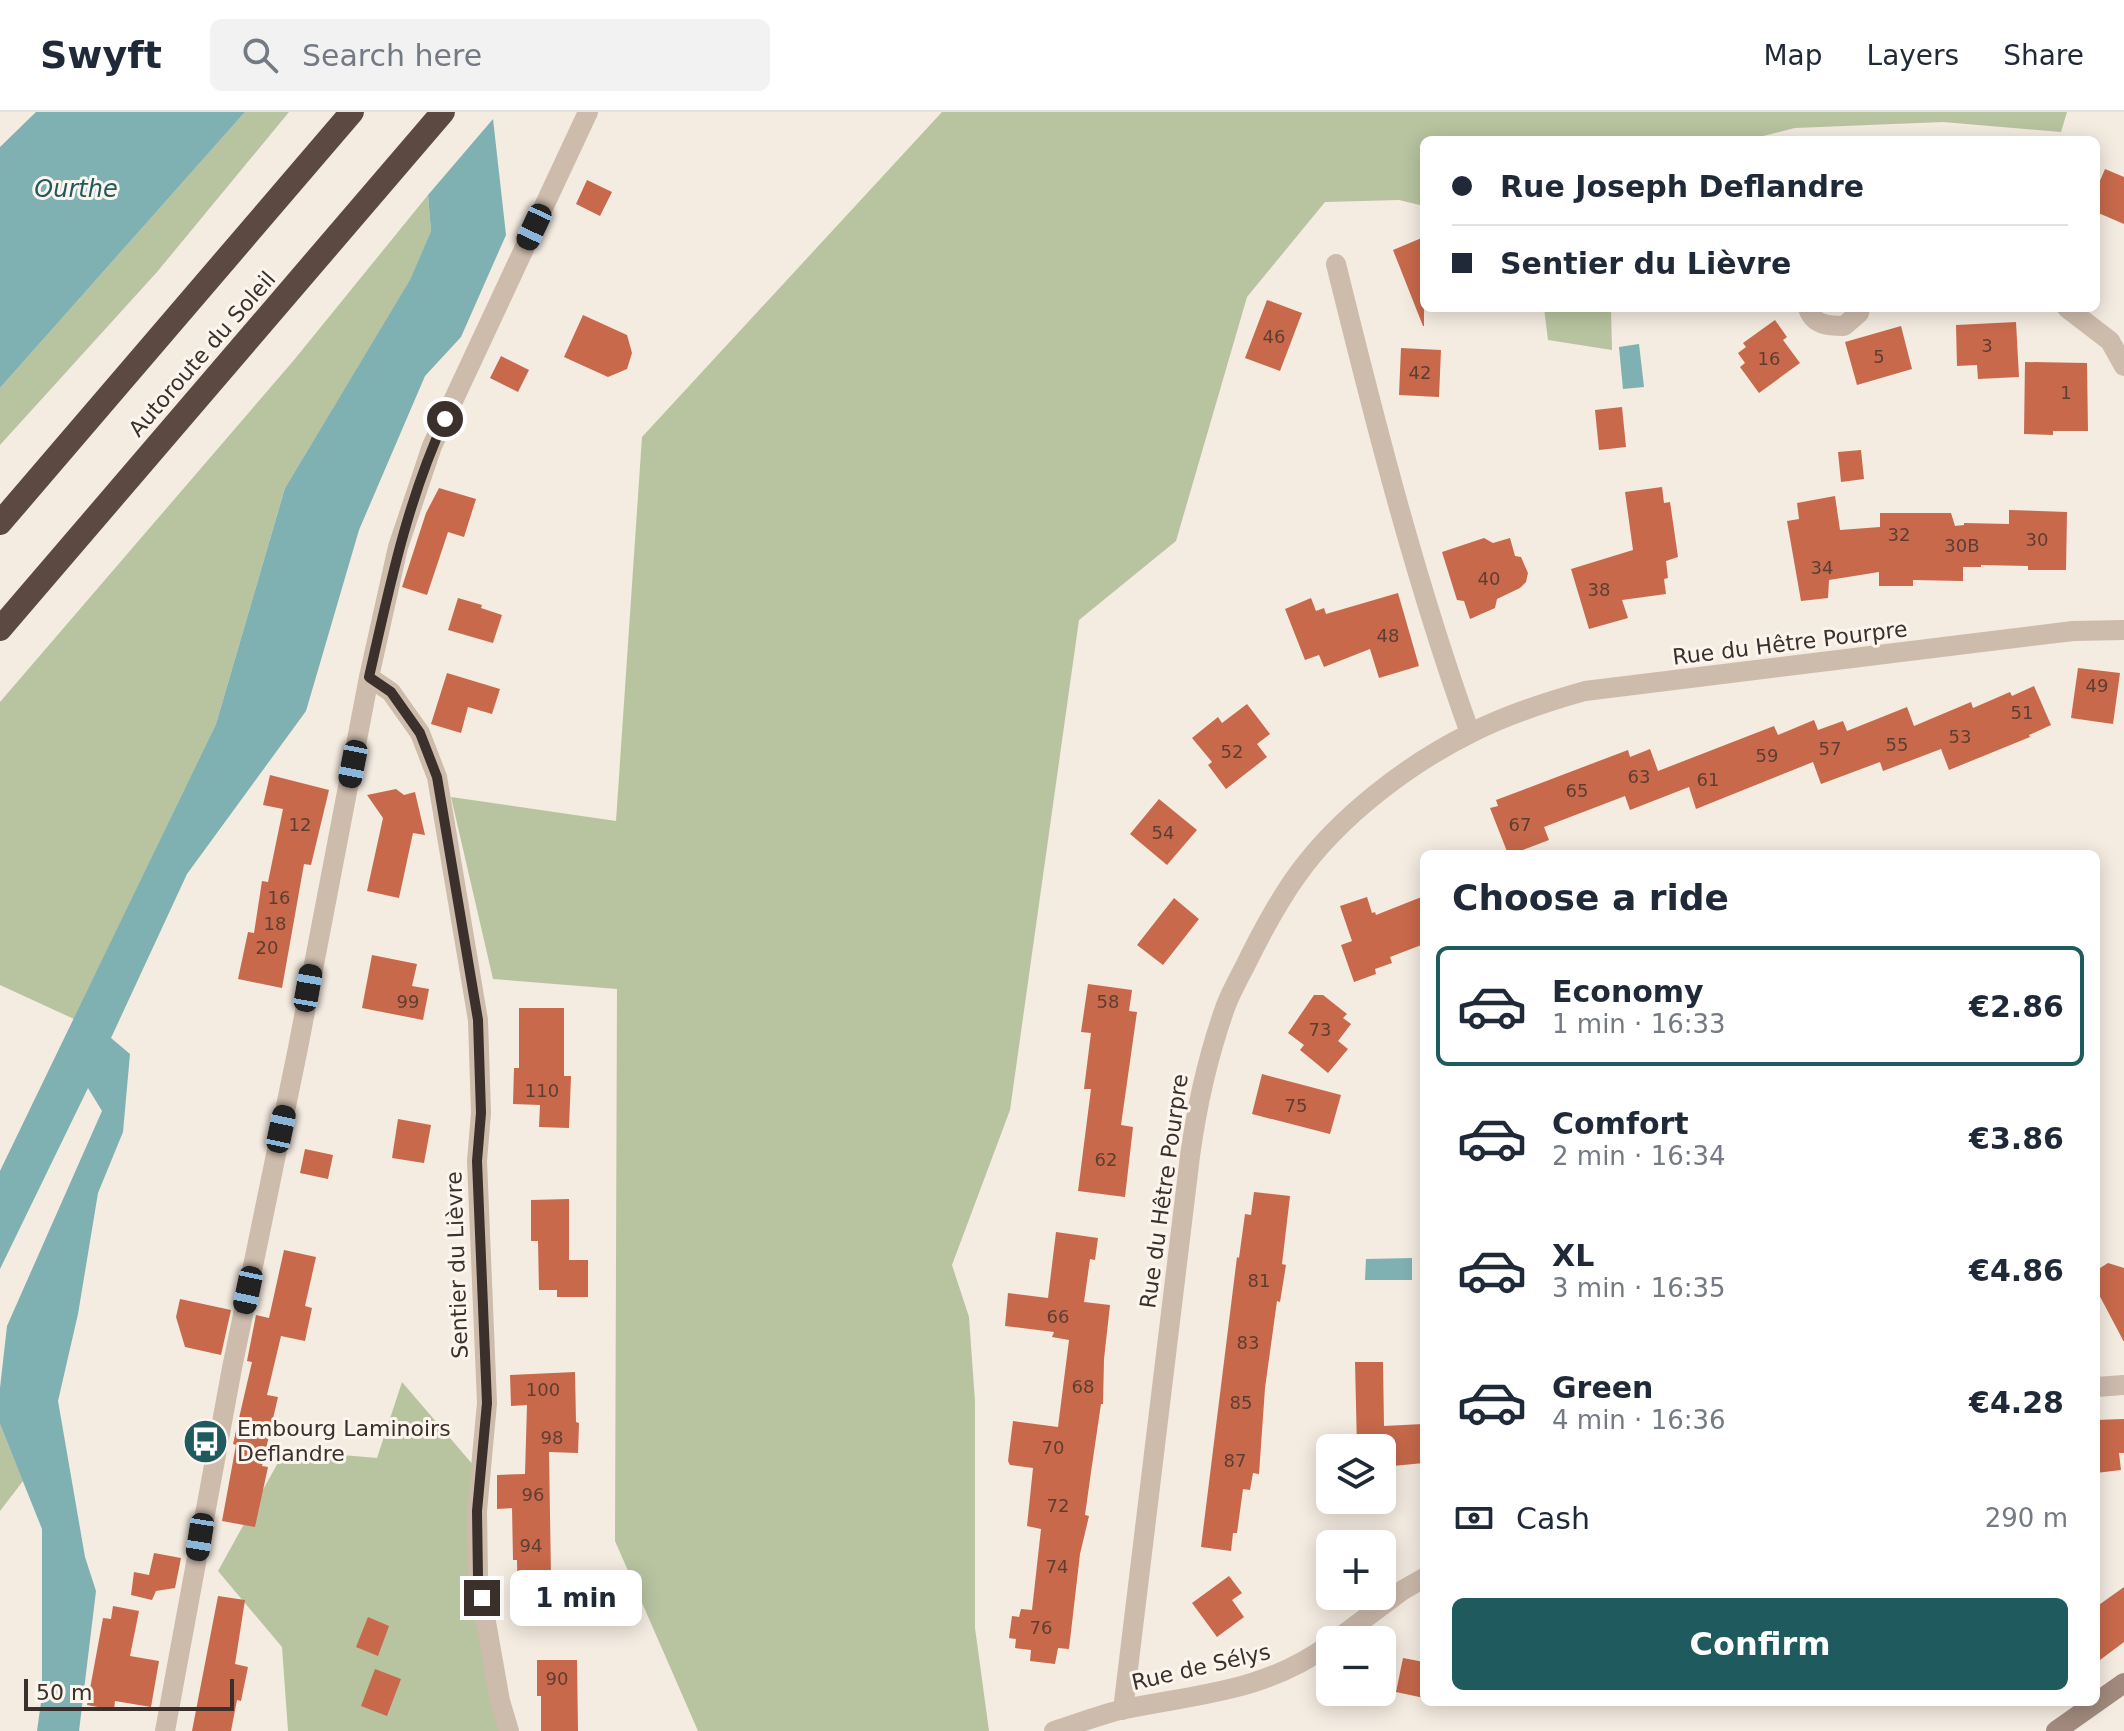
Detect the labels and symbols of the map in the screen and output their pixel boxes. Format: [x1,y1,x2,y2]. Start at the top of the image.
water label: Ourthe [34,175,118,203]
car [513,200,555,254]
street label: Autoroute du Soleil [124,266,280,442]
house number: 46 [1263,326,1285,347]
house number: 3 [1981,335,1993,356]
house number: 5 [1873,346,1885,367]
house number: 16 [1758,348,1780,369]
house number: 42 [1409,362,1431,383]
house number: 1 [2060,382,2072,403]
route start [427,401,463,437]
house number: 32 [1888,524,1910,545]
house number: 30 [2026,529,2048,550]
house number: 30B [1944,535,1980,556]
house number: 34 [1811,557,1833,578]
house number: 40 [1478,568,1500,589]
house number: 38 [1588,579,1610,600]
street label: Rue du Hêtre Pourpre [1671,616,1909,670]
house number: 48 [1377,625,1399,646]
house number: 49 [2086,675,2108,696]
house number: 51 [2011,702,2033,723]
house number: 53 [1949,726,1971,747]
house number: 55 [1886,734,1908,755]
car [337,738,369,790]
house number: 57 [1819,738,1841,759]
house number: 52 [1221,741,1243,762]
house number: 59 [1756,745,1778,766]
house number: 63 [1628,766,1650,787]
house number: 61 [1697,769,1719,790]
house number: 65 [1566,780,1588,801]
house number: 12 [289,814,311,835]
house number: 67 [1509,814,1531,835]
house number: 54 [1152,822,1174,843]
house number: 16 [268,887,290,908]
house number: 18 [264,913,286,934]
house number: 20 [256,937,278,958]
car [292,962,324,1014]
house number: 99 [397,991,419,1012]
house number: 58 [1097,991,1119,1012]
house number: 73 [1309,1019,1331,1040]
street label: Rue du Hêtre Pourpre [1135,1072,1193,1310]
house number: 110 [525,1080,559,1101]
house number: 75 [1285,1095,1307,1116]
car [264,1103,298,1155]
house number: 62 [1095,1149,1117,1170]
street label: Sentier du Lièvre [441,1171,473,1359]
car [231,1264,265,1316]
house number: 81 [1248,1270,1270,1291]
house number: 66 [1047,1306,1069,1327]
house number: 83 [1237,1332,1259,1353]
house number: 68 [1072,1376,1094,1397]
house number: 100 [526,1379,560,1400]
house number: 85 [1230,1392,1252,1413]
place label: Embourg Laminoirs Deflandre [237,1416,451,1466]
bus stop icon: Embourg Laminoirs Deflandre [182,1417,230,1465]
house number: 98 [541,1427,563,1448]
house number: 70 [1042,1437,1064,1458]
house number: 87 [1224,1450,1246,1471]
house number: 96 [522,1484,544,1505]
house number: 72 [1047,1495,1069,1516]
car [184,1511,216,1563]
house number: 94 [520,1535,542,1556]
house number: 74 [1046,1556,1068,1577]
callout: 1 min [510,1570,642,1626]
route end [464,1580,500,1616]
house number: 76 [1030,1617,1052,1638]
street label: Rue de Sélys [1129,1639,1273,1695]
house number: 90 [546,1668,568,1689]
scale bar [24,1675,234,1711]

